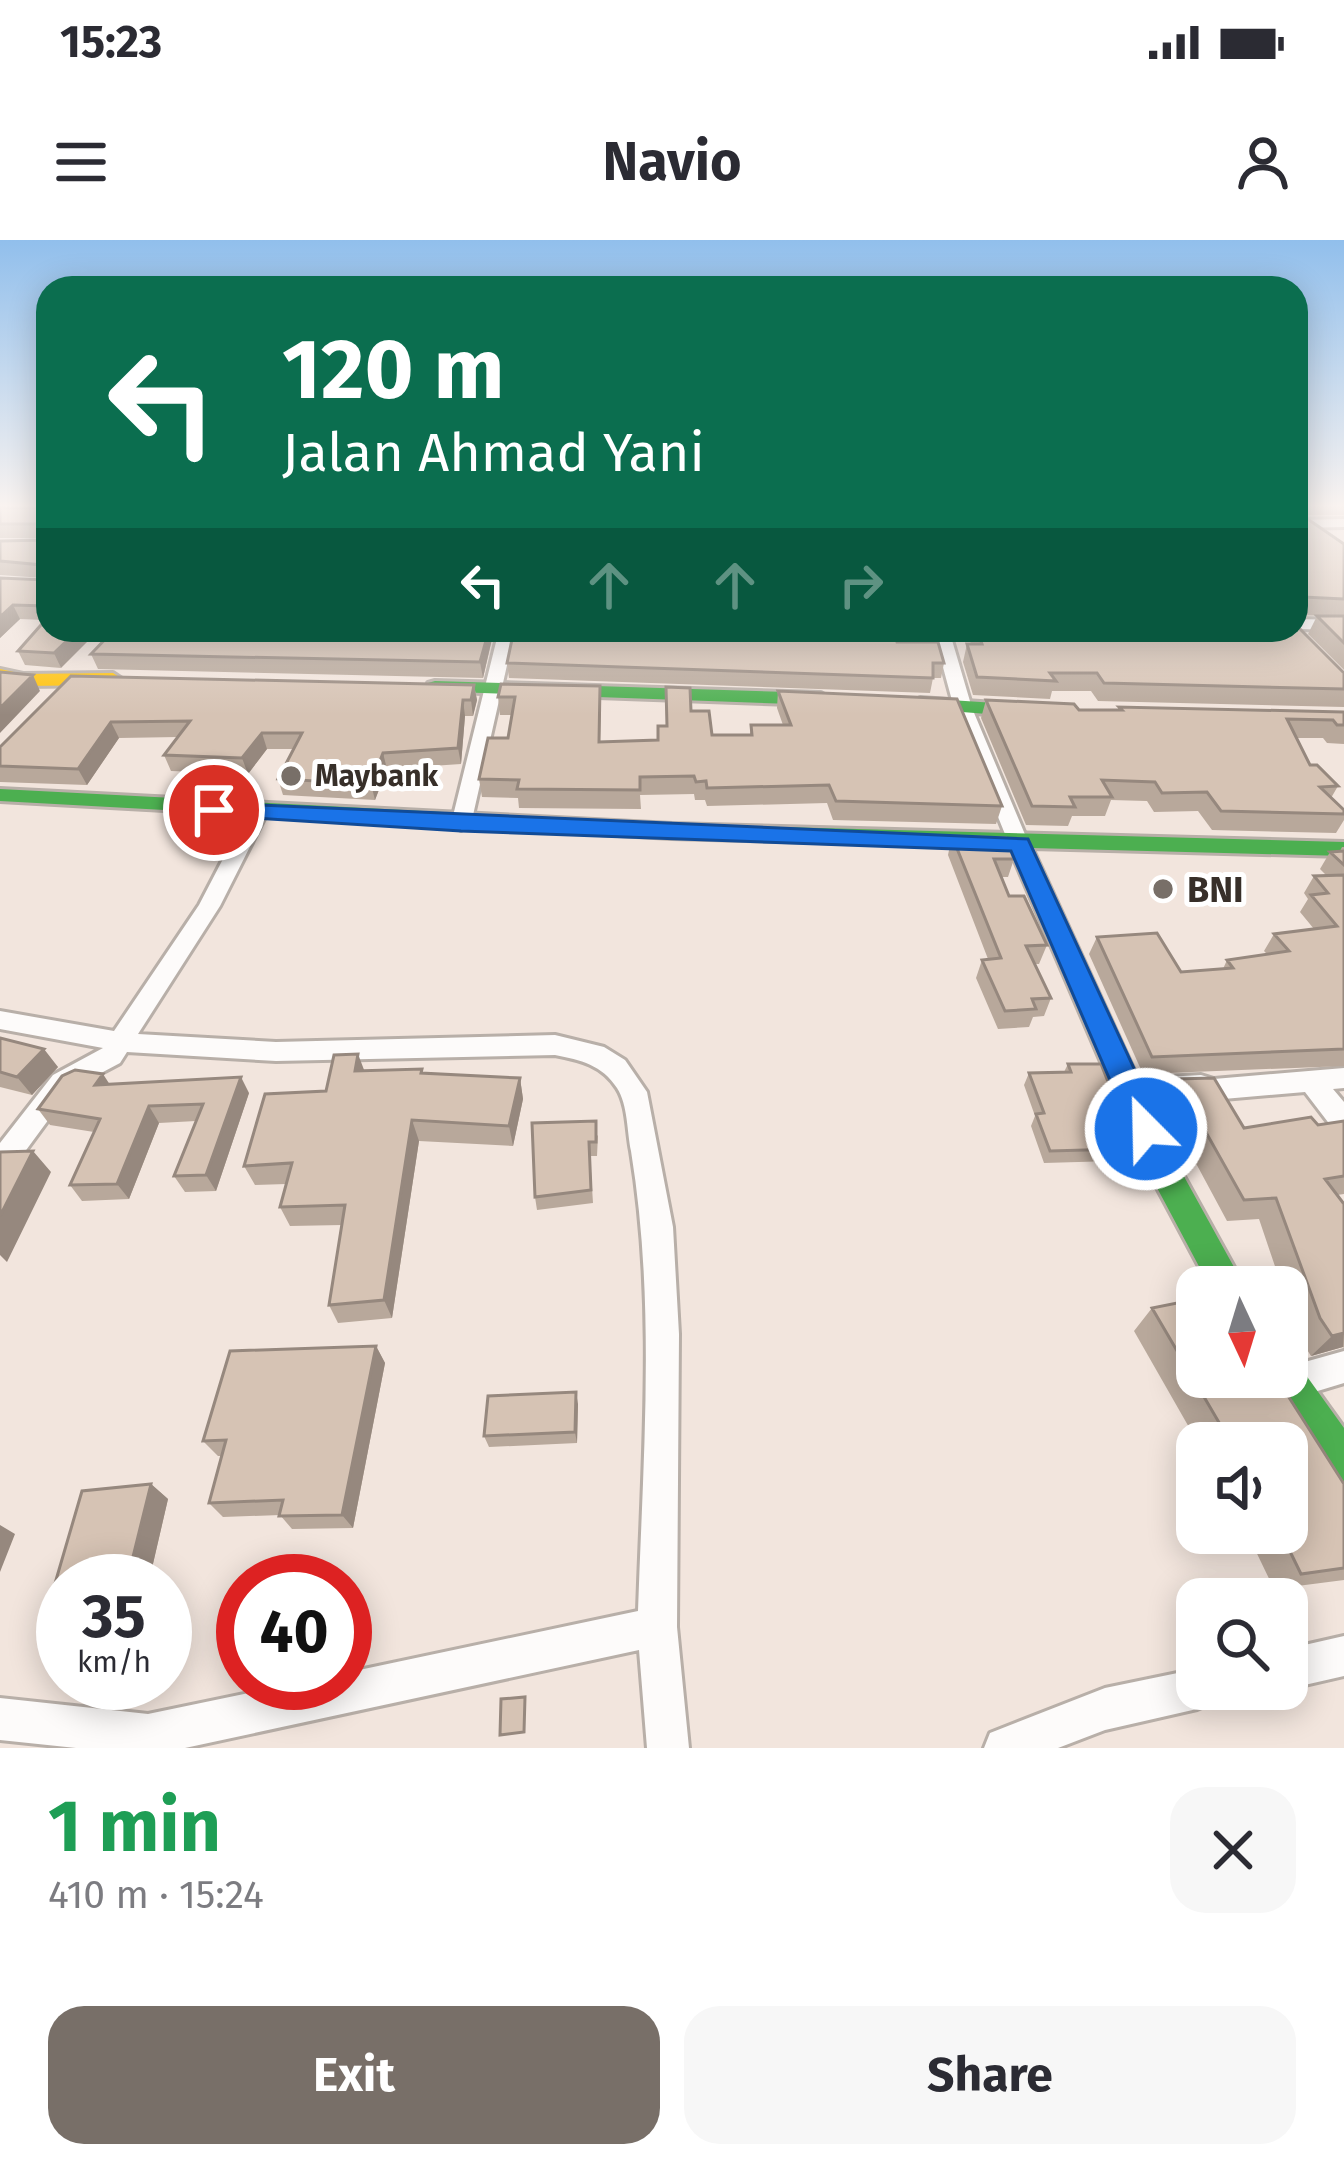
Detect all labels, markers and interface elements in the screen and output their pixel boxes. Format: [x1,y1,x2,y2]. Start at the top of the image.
text: 15:23 [60,15,162,69]
icon: menu [48,129,114,195]
icon: person [1230,129,1296,195]
text: Navio [602,130,742,194]
text: 120 m [282,319,504,420]
icon: left [84,324,240,480]
text: Jalan Ahmad Yani [282,421,705,485]
icon: left [450,552,516,618]
icon: ahead [576,552,642,618]
icon: ahead [702,552,768,618]
icon: right [828,552,894,618]
place label: Maybank [315,758,438,794]
pin [163,759,265,861]
marker: Maybank [278,763,304,789]
icon: arrive [181,777,247,843]
place label: BNI [1187,868,1244,912]
marker: BNI [1150,876,1176,902]
position arrow [1083,1066,1209,1192]
north arrow [1176,1266,1308,1398]
map controls [1176,1266,1308,1710]
button: sound [1176,1422,1308,1554]
speed limit sign: 40 [216,1554,372,1710]
button: search [1176,1578,1308,1710]
text: 35 [82,1581,146,1653]
text: km/h [77,1644,151,1680]
text: 1 min [48,1784,221,1870]
button: close [1170,1787,1296,1913]
text: 410 m · 15:24 [48,1872,264,1918]
button: Exit [48,2006,660,2144]
button: Share [684,2006,1296,2144]

